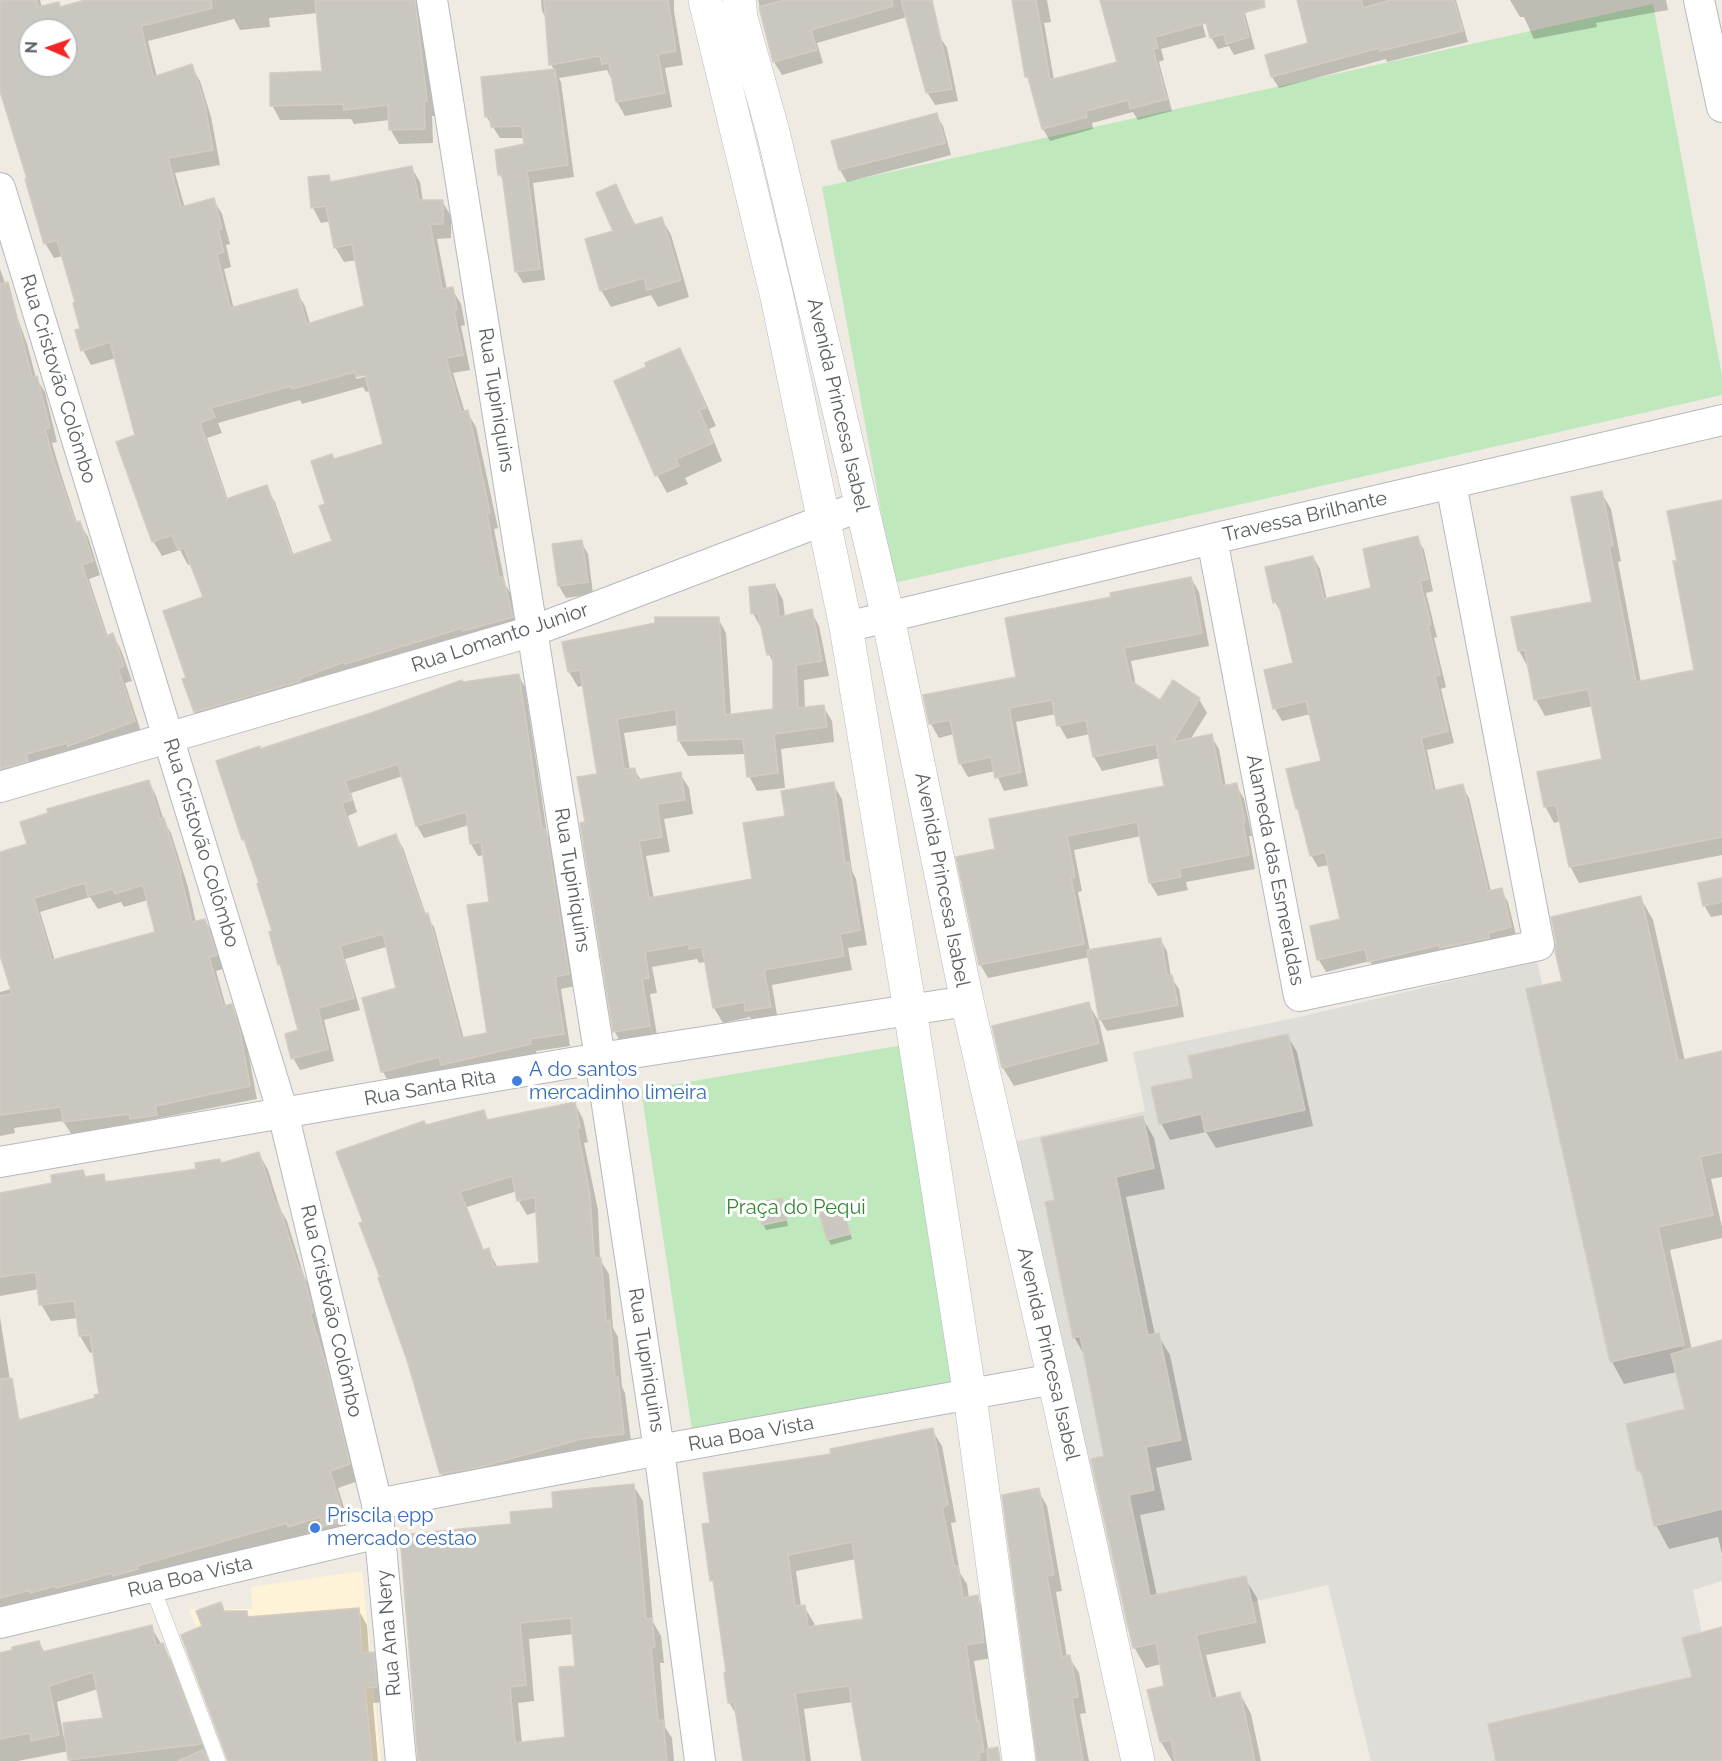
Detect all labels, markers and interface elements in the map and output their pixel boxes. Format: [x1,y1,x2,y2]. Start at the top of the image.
north arrow [18,18,78,78]
text: N [22,41,41,54]
street label: Rua Cristovão Colômbo [15,272,101,486]
street label: Avenida Princesa Isabel [802,296,874,514]
street label: Rua Tupiniquins [473,326,519,474]
street label: Travessa Brilhante [1221,486,1389,548]
street label: Rua Lomanto Junior [408,598,592,678]
street label: Rua Cristovão Colômbo [158,736,244,950]
street label: Alameda das Esmeraldas [1241,752,1309,988]
street label: Avenida Princesa Isabel [909,771,975,989]
street label: Rua Tupiniquins [549,806,595,954]
place label: A do santos mercadinho limeira [529,1058,707,1105]
street label: Rua Santa Rita [362,1065,498,1111]
marker: A do santos mercadinho limeira [510,1074,524,1088]
park label: Praça do Pequi [726,1196,866,1220]
street label: Rua Cristovão Colômbo [295,1202,367,1420]
street label: Avenida Princesa Isabel [1012,1245,1084,1463]
street label: Rua Tupiniquins [623,1286,669,1434]
street label: Rua Boa Vista [686,1411,816,1457]
place label: Priscila epp mercado cestao [327,1504,477,1551]
marker: Priscila epp mercado cestao [308,1521,322,1535]
street label: Rua Boa Vista [125,1551,255,1603]
street label: Rua Ana Nery [372,1569,406,1697]

